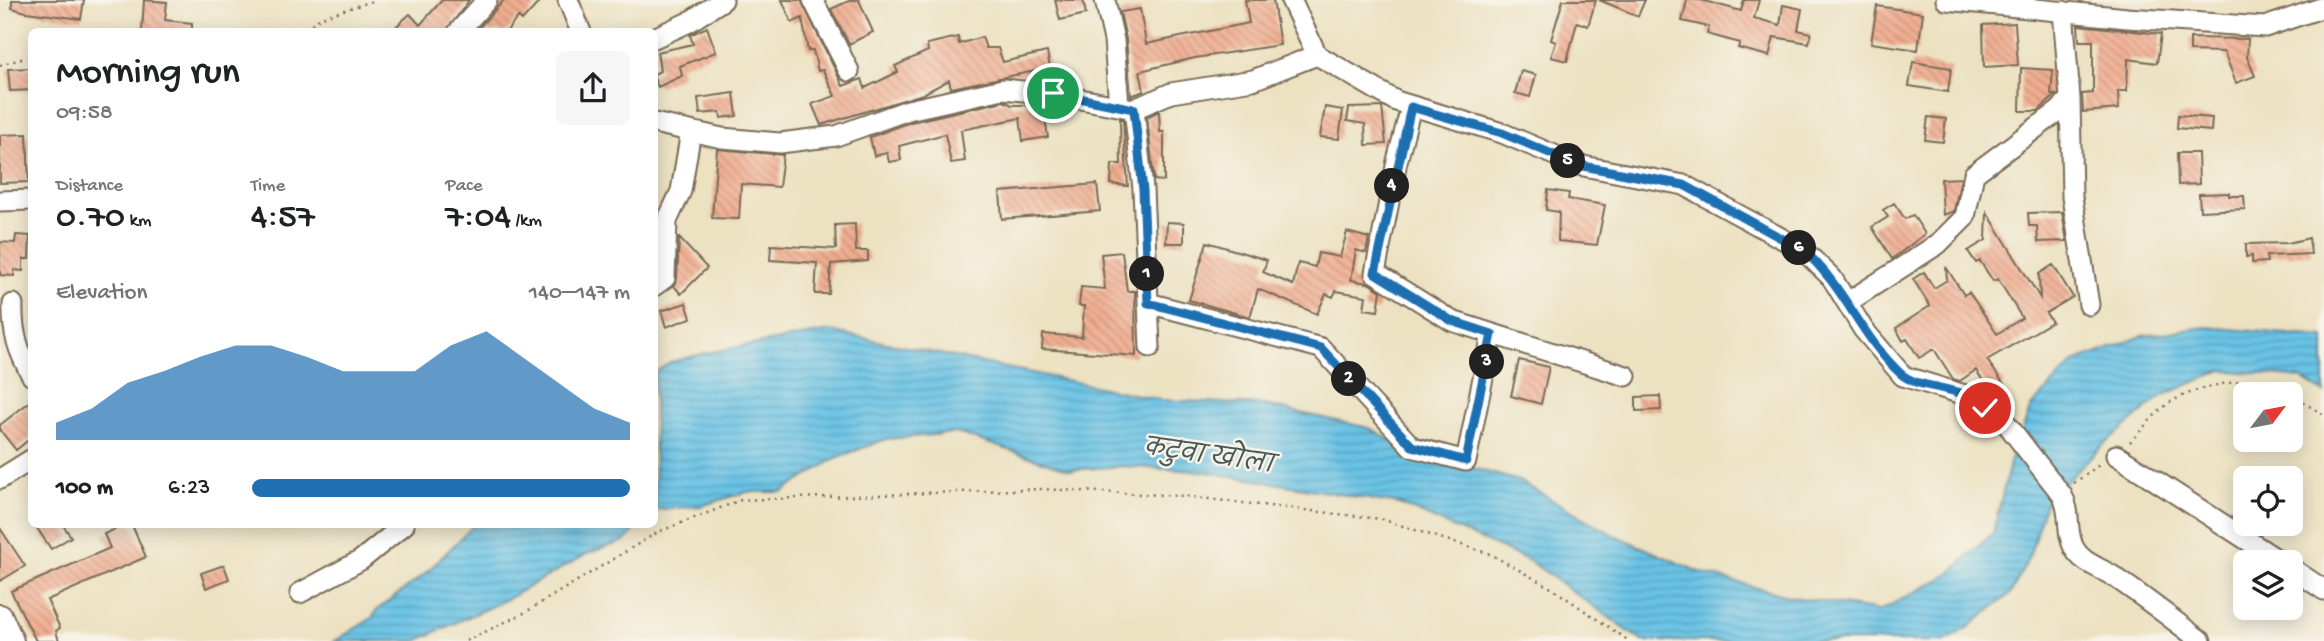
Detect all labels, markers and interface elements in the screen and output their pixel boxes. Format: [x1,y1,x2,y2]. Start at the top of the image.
button: share [556,51,630,125]
text: Morning run [56,52,240,96]
pin [1023,63,1083,123]
icon: arrive [1034,74,1072,112]
text: 09:58 [56,100,113,127]
pin: 5 [1550,144,1586,178]
text: 5 [1563,149,1573,172]
pin: 4 [1374,168,1410,204]
text: 4 [1387,174,1396,197]
text: Distance [56,175,123,198]
text: Time [251,175,285,198]
text: Pace [445,175,483,198]
text: 0.70 [56,198,125,239]
text: 4:57 [251,198,315,239]
text: 7:04 [445,198,511,239]
text: km [125,210,151,233]
text: /km [511,210,542,233]
pin: 6 [1782,230,1816,266]
text: 6 [1794,236,1803,259]
pin: 1 [1130,256,1164,292]
text: 1 [1143,262,1150,285]
text: Elevation [56,280,147,307]
text: 140–147 m [529,280,630,307]
pin: 3 [1470,344,1504,380]
text: 3 [1482,350,1491,373]
pin: 2 [1332,362,1366,396]
text: 2 [1344,367,1353,390]
pin [1955,378,2015,438]
north arrow [2233,382,2303,452]
map controls [2233,382,2303,620]
icon: check [1966,389,2004,427]
water label: कटुवा खोला [1141,427,1281,482]
button: locate [2233,466,2303,536]
text: 100 m [56,475,113,502]
text: 6:23 [168,475,210,502]
button: layers [2233,550,2303,620]

